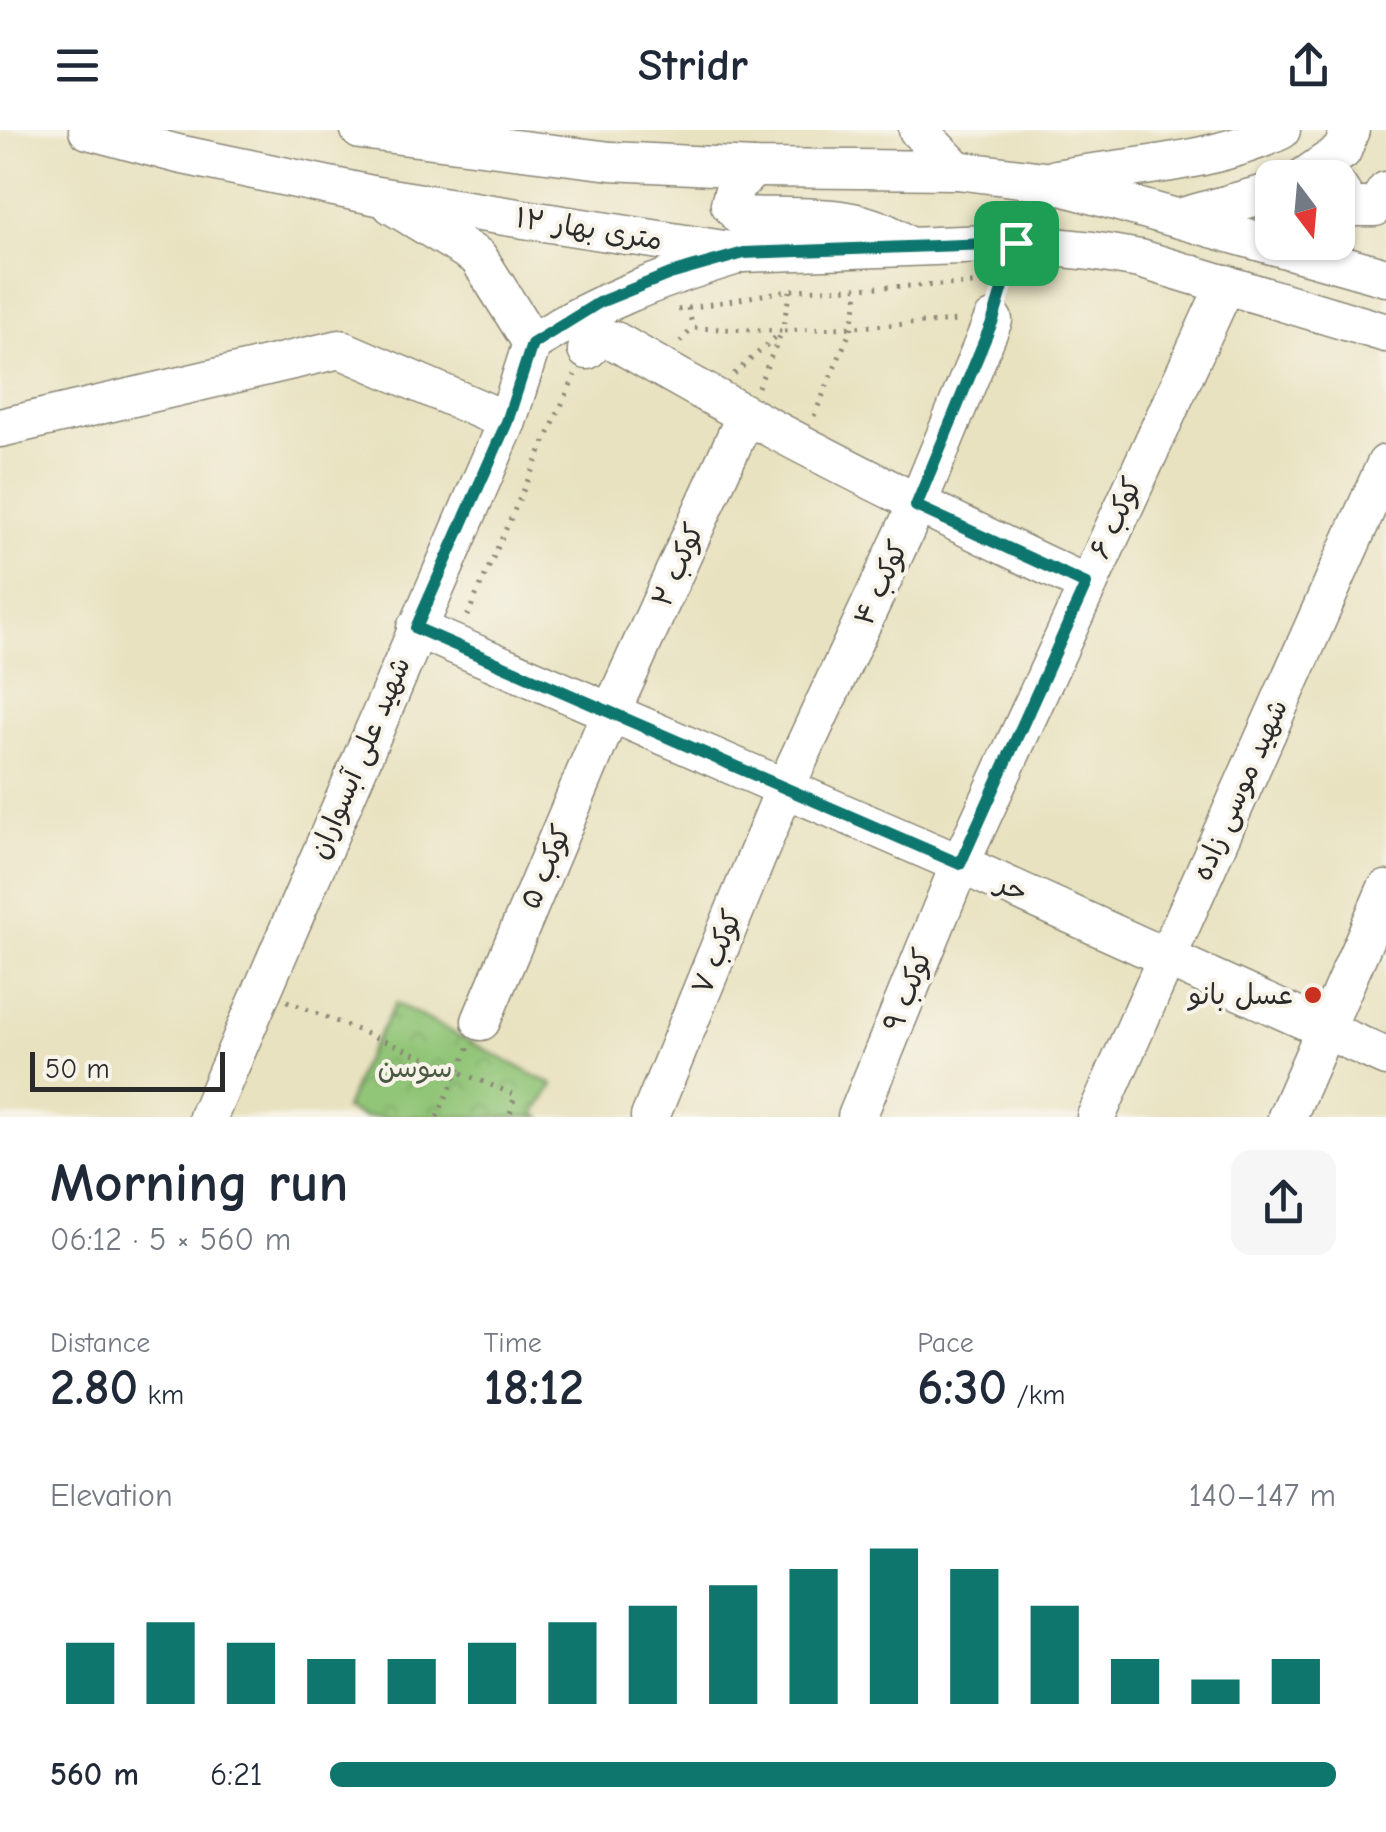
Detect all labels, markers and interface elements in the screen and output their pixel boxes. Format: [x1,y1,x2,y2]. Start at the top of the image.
icon: menu [50,38,105,93]
icon: share [1281,38,1336,93]
text: Stridr [638,39,748,91]
north arrow [1255,160,1355,260]
map controls [1255,160,1355,260]
pin [974,201,1059,286]
street label: ۱۲ متری بهار [513,202,665,257]
icon: arrive [989,216,1044,271]
street label: کوکب ۶ [1083,472,1150,564]
street label: کوکب ۲ [646,518,711,612]
street label: کوکب ۴ [848,536,915,631]
street label: شهید علی آبسواران [303,652,418,864]
street label: شهید موسی زاده [1186,695,1295,886]
street label: کوکب ۵ [514,820,579,914]
street label: حر [989,866,1033,909]
street label: کوکب ۷ [686,905,749,999]
street label: کوکب ۹ [877,944,940,1036]
place label: عسل بانو [1187,979,1293,1012]
marker: عسل بانو [1302,984,1324,1006]
scale bar [30,1047,225,1091]
park label: سوسن [377,1052,453,1084]
text: 50 m [45,1053,110,1085]
button: share [1231,1150,1336,1255]
text: Morning run [50,1151,348,1215]
text: 06:12 · 5 × 560 m [50,1221,291,1258]
text: Distance [50,1327,150,1359]
text: Time [484,1327,542,1359]
text: Pace [917,1327,974,1359]
text: 2.80 [50,1359,138,1417]
text: 18:12 [484,1359,584,1417]
text: 6:30 [917,1359,1007,1417]
text: km [138,1379,184,1411]
text: /km [1007,1379,1065,1411]
text: Elevation [50,1477,173,1514]
text: 140–147 m [1189,1477,1336,1514]
text: 560 m [50,1756,139,1793]
text: 6:21 [210,1756,263,1793]

